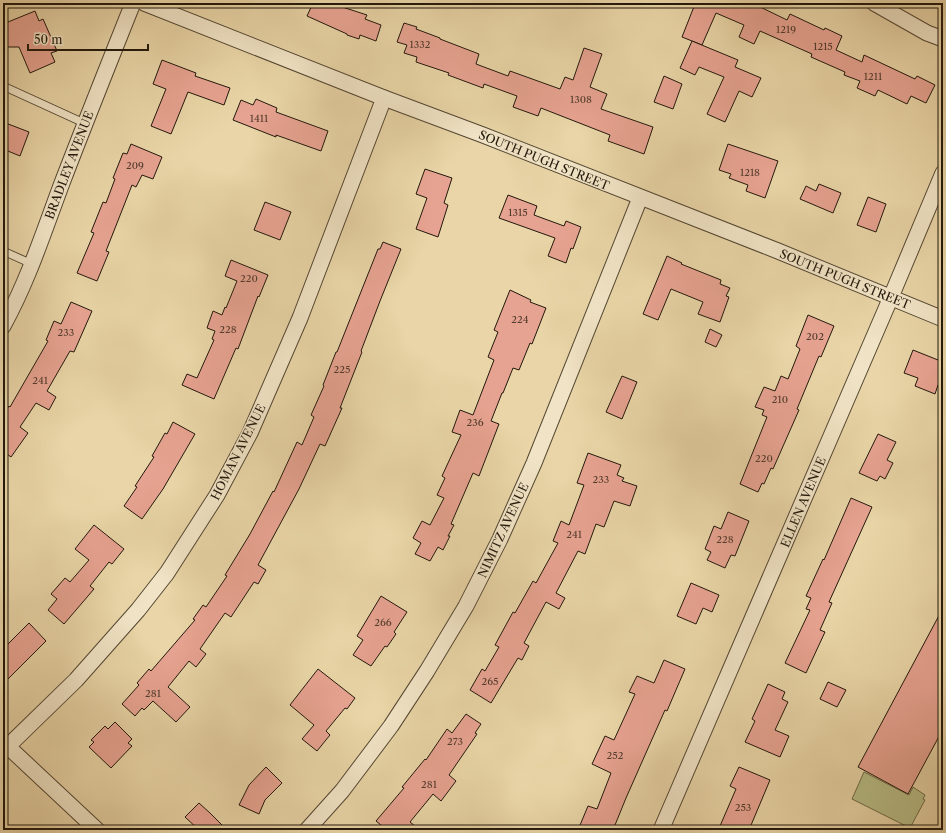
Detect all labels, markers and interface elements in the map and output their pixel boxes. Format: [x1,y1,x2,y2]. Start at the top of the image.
house number: 1219 [776,23,796,36]
scale bar [28,26,148,52]
text: 50 m [34,32,63,47]
house number: 1332 [410,38,431,51]
house number: 1215 [813,40,833,53]
house number: 1211 [864,70,883,83]
house number: 1308 [570,93,592,106]
street label: BRADLEY AVENUE [41,109,97,221]
house number: 1411 [250,112,269,125]
street label: SOUTH PUGH STREET [477,127,611,193]
house number: 209 [126,159,144,172]
house number: 1218 [740,166,760,179]
house number: 1315 [508,206,528,219]
street label: SOUTH PUGH STREET [778,246,912,312]
house number: 220 [240,272,258,285]
house number: 224 [511,313,529,326]
house number: 228 [219,323,237,336]
house number: 233 [58,326,74,339]
house number: 202 [806,330,824,343]
house number: 225 [334,363,350,376]
house number: 241 [32,374,49,387]
house number: 210 [772,393,788,406]
street label: HOMAN AVENUE [207,401,269,503]
house number: 236 [466,416,484,429]
house number: 220 [755,452,773,465]
street label: ELLEN AVENUE [777,454,829,550]
house number: 233 [593,473,609,486]
street label: NIMITZ AVENUE [474,480,532,580]
house number: 241 [566,528,583,541]
house number: 228 [716,533,734,546]
house number: 266 [374,616,392,629]
house number: 265 [481,675,499,688]
house number: 281 [145,687,162,700]
house number: 273 [447,735,463,748]
house number: 252 [607,749,624,762]
house number: 281 [421,778,438,791]
house number: 253 [735,801,751,814]

